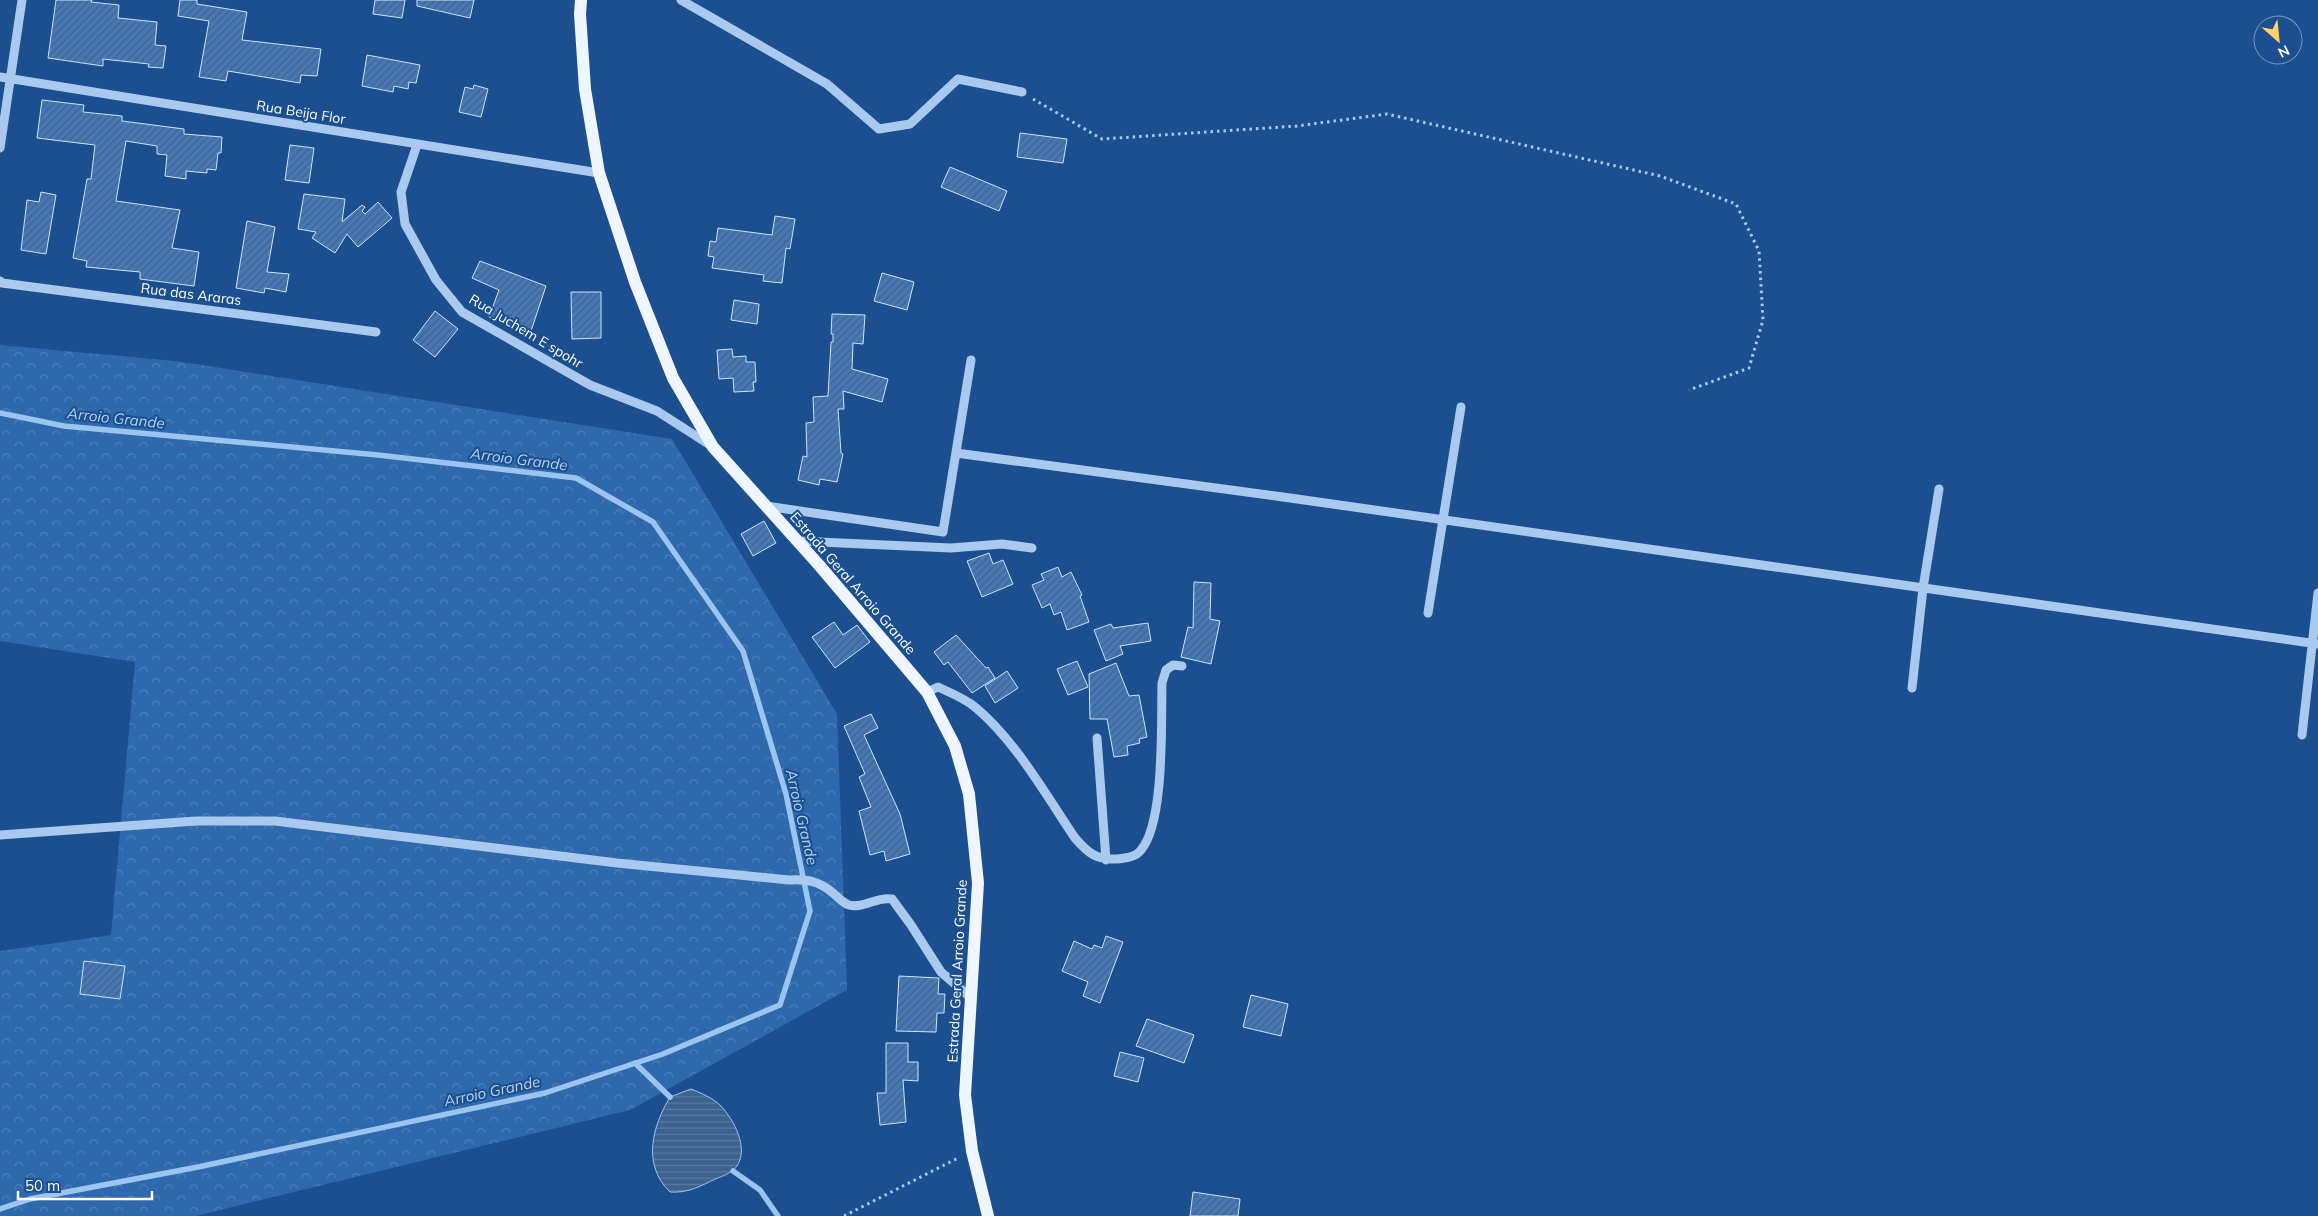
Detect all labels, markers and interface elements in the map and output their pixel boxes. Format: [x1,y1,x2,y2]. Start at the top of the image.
north arrow [2253,15,2303,65]
text: N [2275,41,2293,62]
street label: Rua Beija Flor [255,96,348,128]
street label: Rua das Araras [140,279,242,309]
street label: Rua Juchem E spohr [466,290,587,373]
water label: Arroio Grande [65,403,166,433]
water label: Arroio Grande [468,443,569,474]
street label: Estrada Geral Arroio Grande [786,508,920,658]
water label: Arroio Grande [782,766,822,867]
street label: Estrada Geral Arroio Grande [943,879,971,1063]
water label: Arroio Grande [441,1072,542,1111]
scale bar [18,1168,151,1200]
text: 50 m [25,1176,60,1195]

